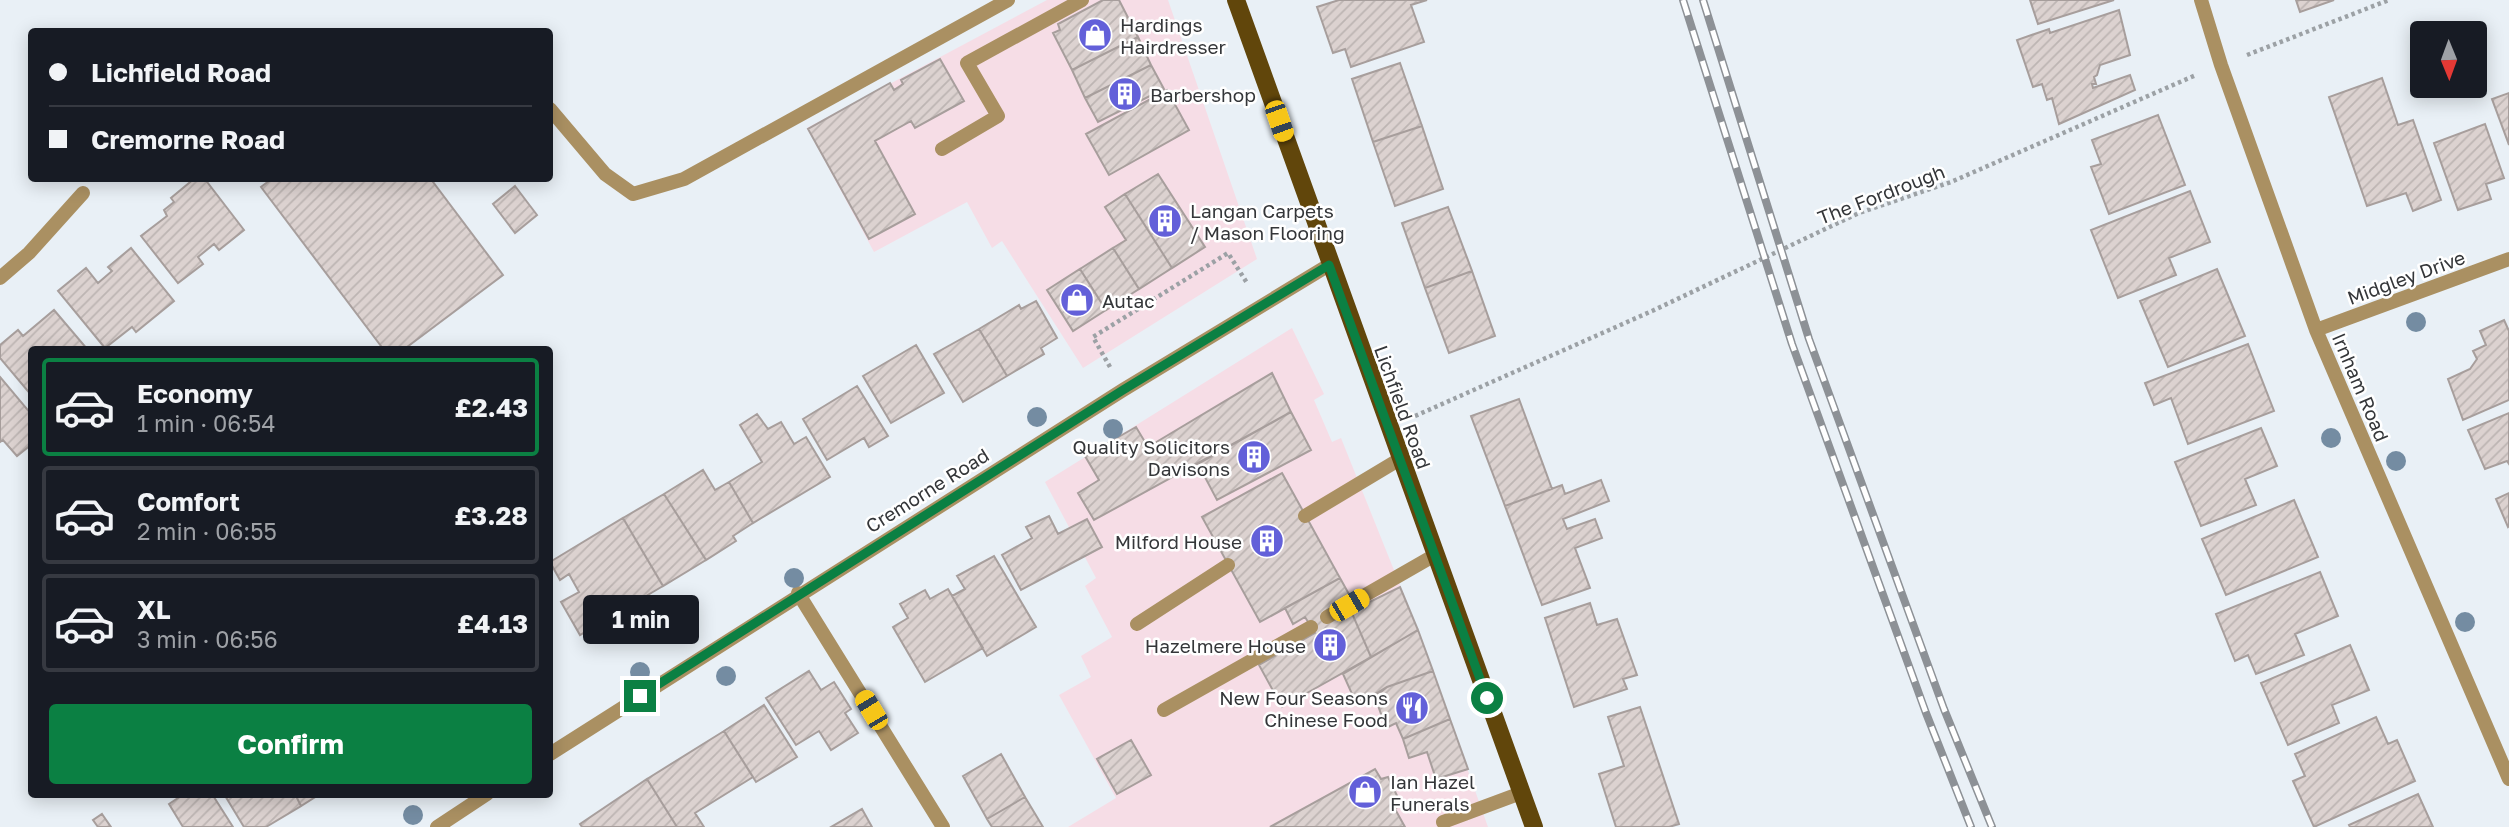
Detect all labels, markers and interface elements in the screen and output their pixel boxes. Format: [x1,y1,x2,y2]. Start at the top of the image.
place label: Hardings Hairdresser [1120,13,1227,58]
shop icon: Hardings Hairdresser [1076,16,1114,54]
north arrow [2410,21,2487,98]
map controls [2410,21,2487,98]
text: Lichfield Road [91,57,271,88]
building icon: Barbershop [1106,75,1144,113]
place label: Barbershop [1150,83,1256,106]
car [1263,98,1296,144]
text: Cremorne Road [91,124,285,155]
street label: The Fordrough [1814,159,1948,229]
place label: Langan Carpets / Mason Flooring [1190,199,1345,244]
building icon: Langan Carpets / Mason Flooring [1146,202,1184,240]
street label: Midgley Drive [2344,245,2468,309]
shop icon: Autac [1058,281,1096,319]
place label: Autac [1102,289,1155,312]
street label: Irnham Road [2328,329,2394,445]
street label: Lichfield Road [1370,342,1436,472]
icon: car [53,376,116,439]
text: Economy [137,378,253,409]
text: £2.43 [455,392,528,423]
text: 1 min · 06:54 [137,409,275,437]
place label: Quality Solicitors Davisons [1073,435,1230,480]
building icon: Quality Solicitors Davisons [1235,438,1273,476]
street label: Cremorne Road [861,443,993,537]
icon: car [53,484,116,547]
text: Comfort [137,486,240,517]
text: £3.28 [454,500,528,531]
text: 2 min · 06:55 [137,517,277,545]
building icon: Milford House [1248,522,1286,560]
place label: Milford House [1115,530,1242,553]
car [1326,585,1373,625]
icon: car [53,592,116,655]
text: XL [137,594,171,625]
callout: 1 min [582,594,698,644]
text: 1 min [612,605,670,633]
text: £4.13 [457,608,528,639]
text: 3 min · 06:56 [137,625,278,653]
building icon: Hazelmere House [1311,626,1349,664]
place label: Hazelmere House [1145,634,1306,657]
route end [624,680,656,712]
route start [1471,682,1503,714]
place label: New Four Seasons Chinese Food [1219,686,1388,731]
car [852,687,891,733]
restaurant icon: New Four Seasons Chinese Food [1393,689,1431,727]
button: Confirm [49,704,532,784]
place label: Ian Hazel Funerals [1390,770,1475,815]
shop icon: Ian Hazel Funerals [1346,773,1384,811]

